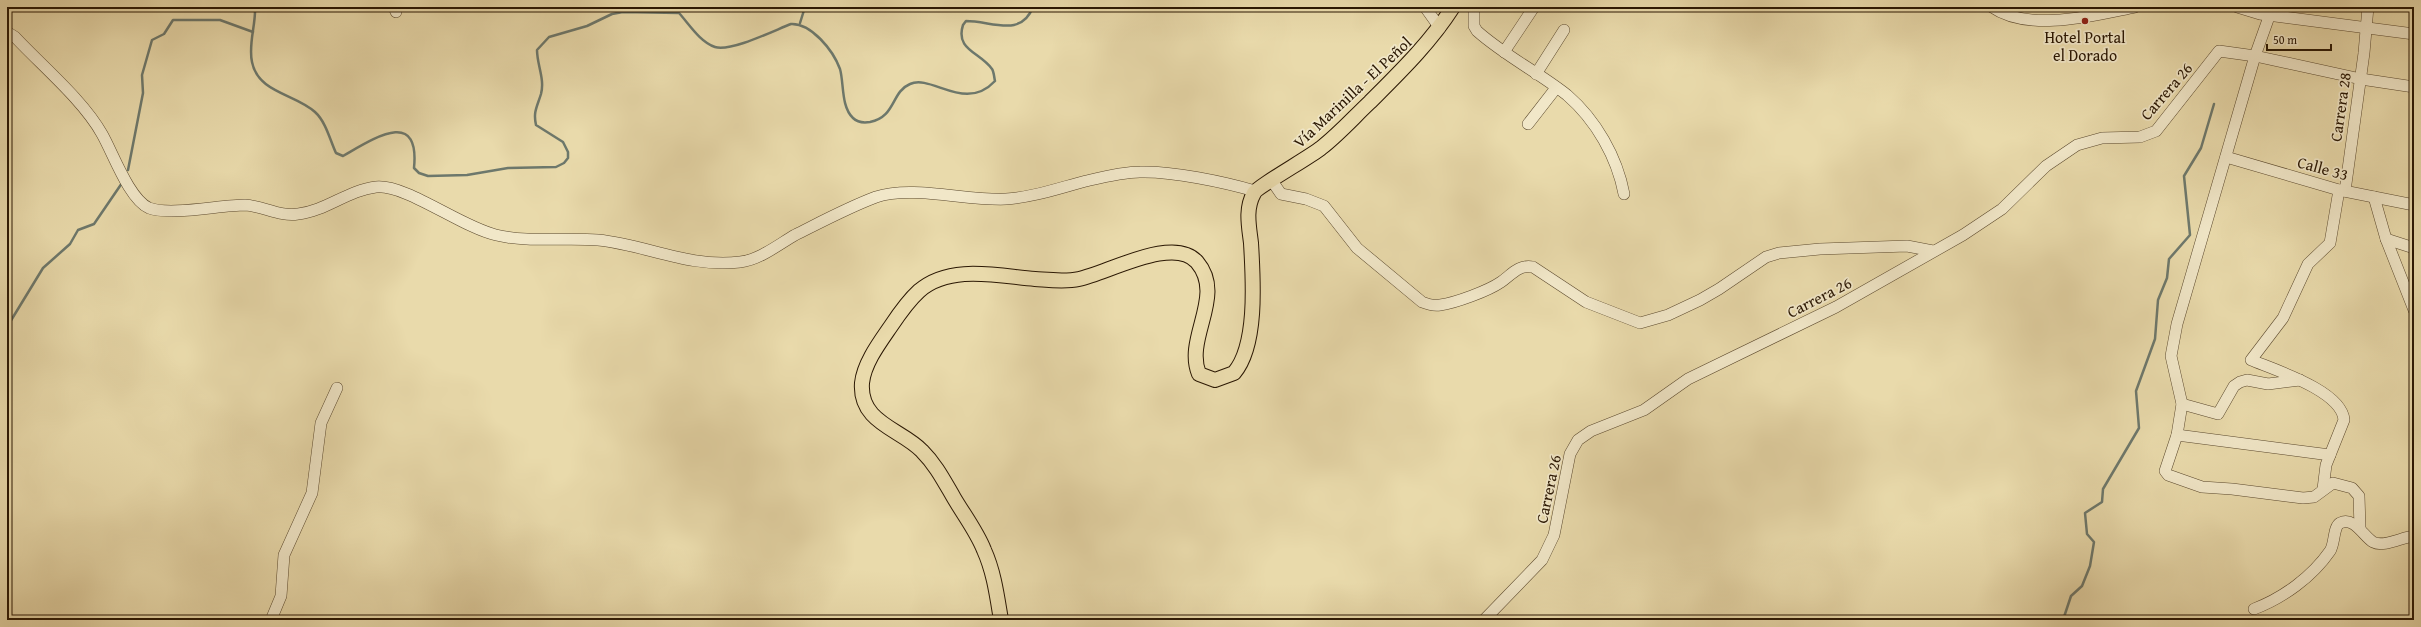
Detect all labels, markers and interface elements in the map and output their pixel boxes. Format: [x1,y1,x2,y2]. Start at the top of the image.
marker: Hotel Portal el Dorado [2080,16,2090,26]
place label: Hotel Portal el Dorado [2044,25,2126,67]
scale bar [2267,26,2331,52]
street label: Vía Marinilla - El Peñol [1287,30,1417,153]
text: 50 m [2273,31,2297,48]
street label: Carrera 26 [2134,57,2198,125]
street label: Carrera 28 [2323,71,2357,143]
street label: Calle 33 [2295,150,2351,186]
street label: Carrera 26 [1783,270,1856,324]
street label: Carrera 26 [1529,452,1567,526]

